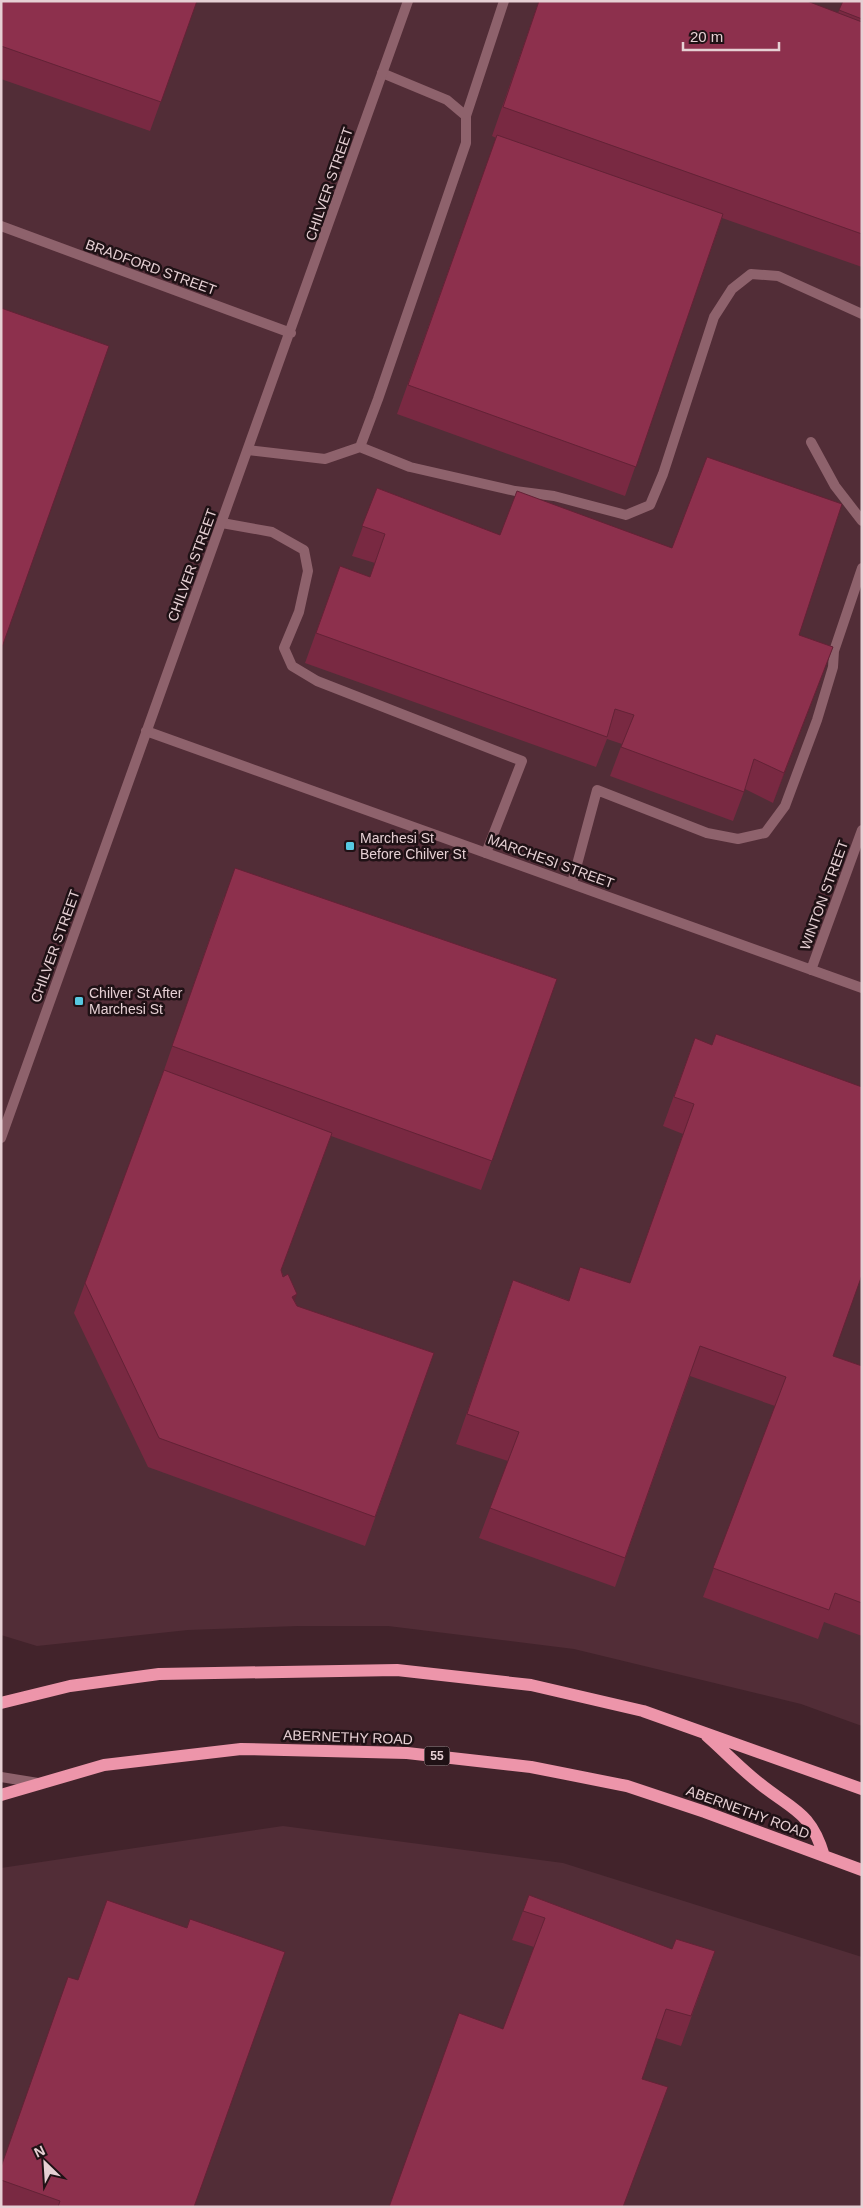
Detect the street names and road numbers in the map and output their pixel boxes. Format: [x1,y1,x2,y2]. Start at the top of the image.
street label: CHILVER STREET [302,125,356,243]
street label: BRADFORD STREET [84,236,219,298]
street label: CHILVER STREET [164,506,220,624]
street label: MARCHESI STREET [486,831,617,891]
street label: WINTON STREET [797,838,851,952]
street label: CHILVER STREET [27,887,83,1005]
street label: ABERNETHY ROAD [283,1727,413,1747]
road number: 55 [424,1746,450,1765]
street label: ABERNETHY ROAD [684,1782,812,1842]

